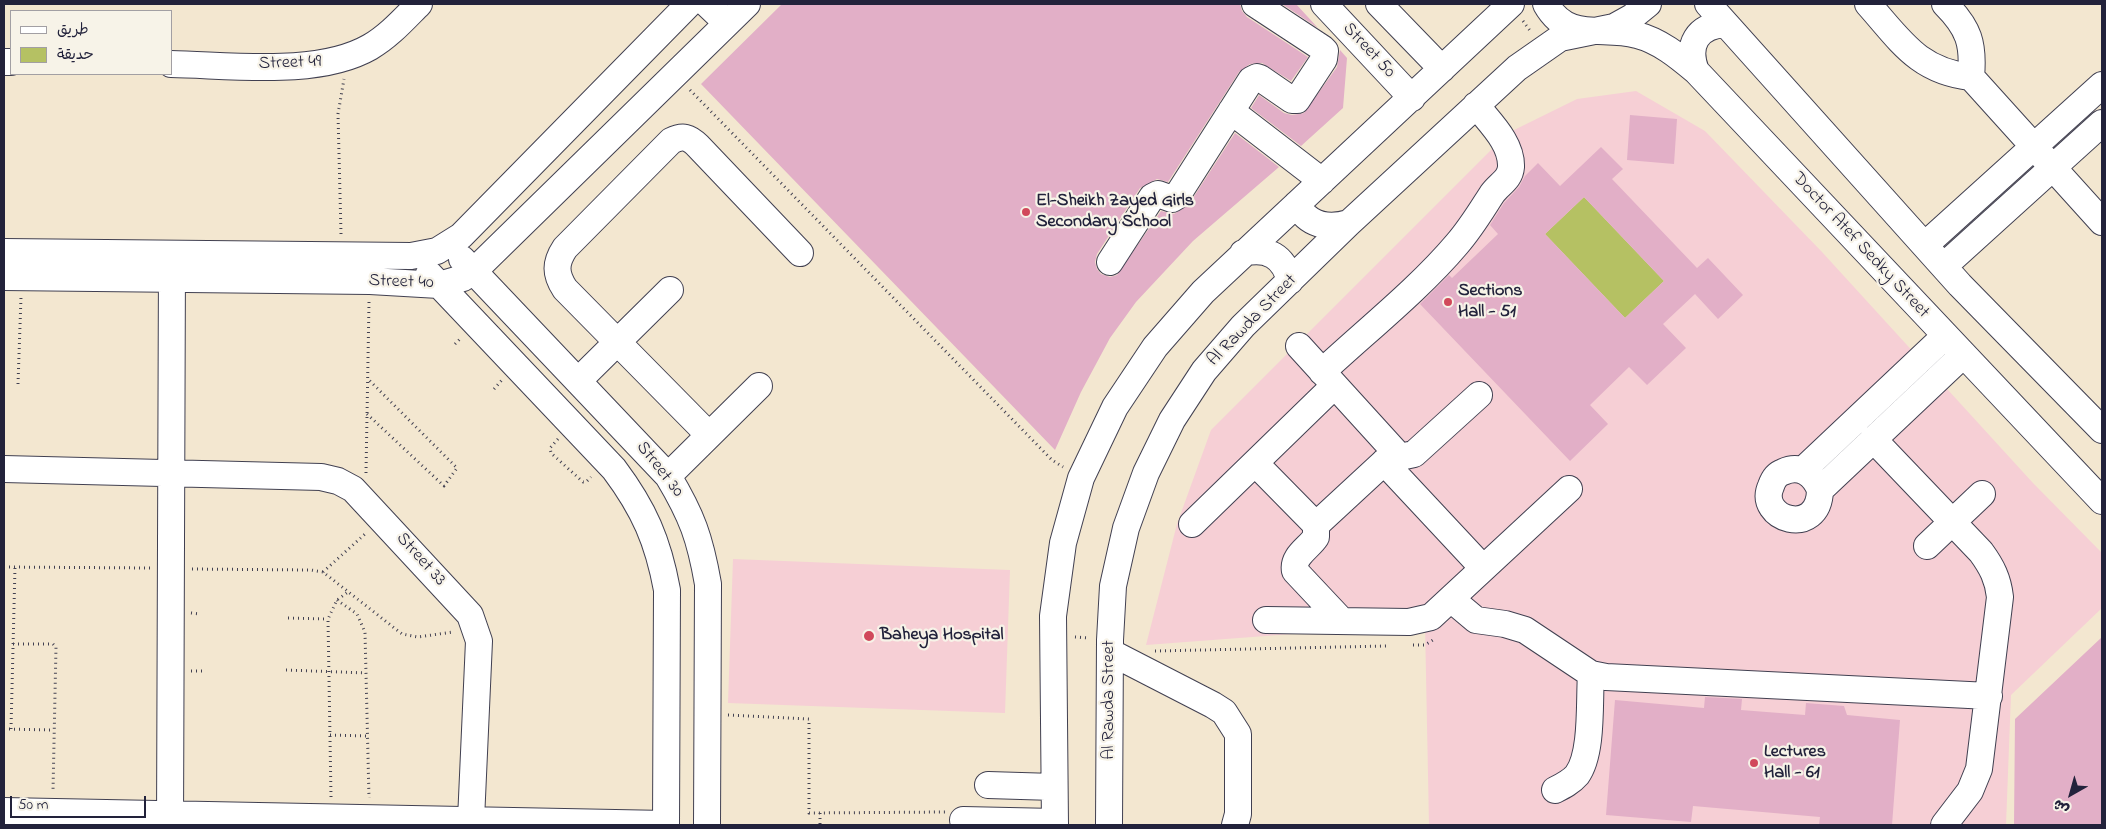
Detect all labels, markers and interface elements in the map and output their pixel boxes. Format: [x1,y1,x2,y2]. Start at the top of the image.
legend [10,10,172,75]
text: طريق [57,19,89,41]
street label: Street 50 [1337,19,1399,83]
text: حديقة [57,44,94,66]
street label: Street 49 [258,52,322,76]
street label: Doctor Atef Sedky Street [1787,169,1933,323]
place label: El-Sheikh Zayed Girls Secondary School [1036,191,1194,233]
marker: El-Sheikh Zayed Girls Secondary School [1020,206,1032,218]
street label: Al Rawda Street [1204,270,1302,372]
street label: Street 40 [368,271,434,295]
place label: Sections Hall - 51 [1458,281,1522,324]
marker: Sections Hall - 51 [1442,296,1454,308]
street label: Street 30 [630,438,688,502]
street label: Street 33 [390,529,450,591]
place label: Baheya Hospital [880,625,1003,647]
marker: Baheya Hospital [862,629,876,643]
street label: Al Rawda Street [1099,640,1121,760]
place label: Lectures Hall - 61 [1764,742,1826,784]
marker: Lectures Hall - 61 [1748,757,1760,769]
north arrow [2046,769,2096,819]
scale bar [12,786,149,818]
text: ش [2049,793,2074,819]
text: 50 m [18,794,48,816]

